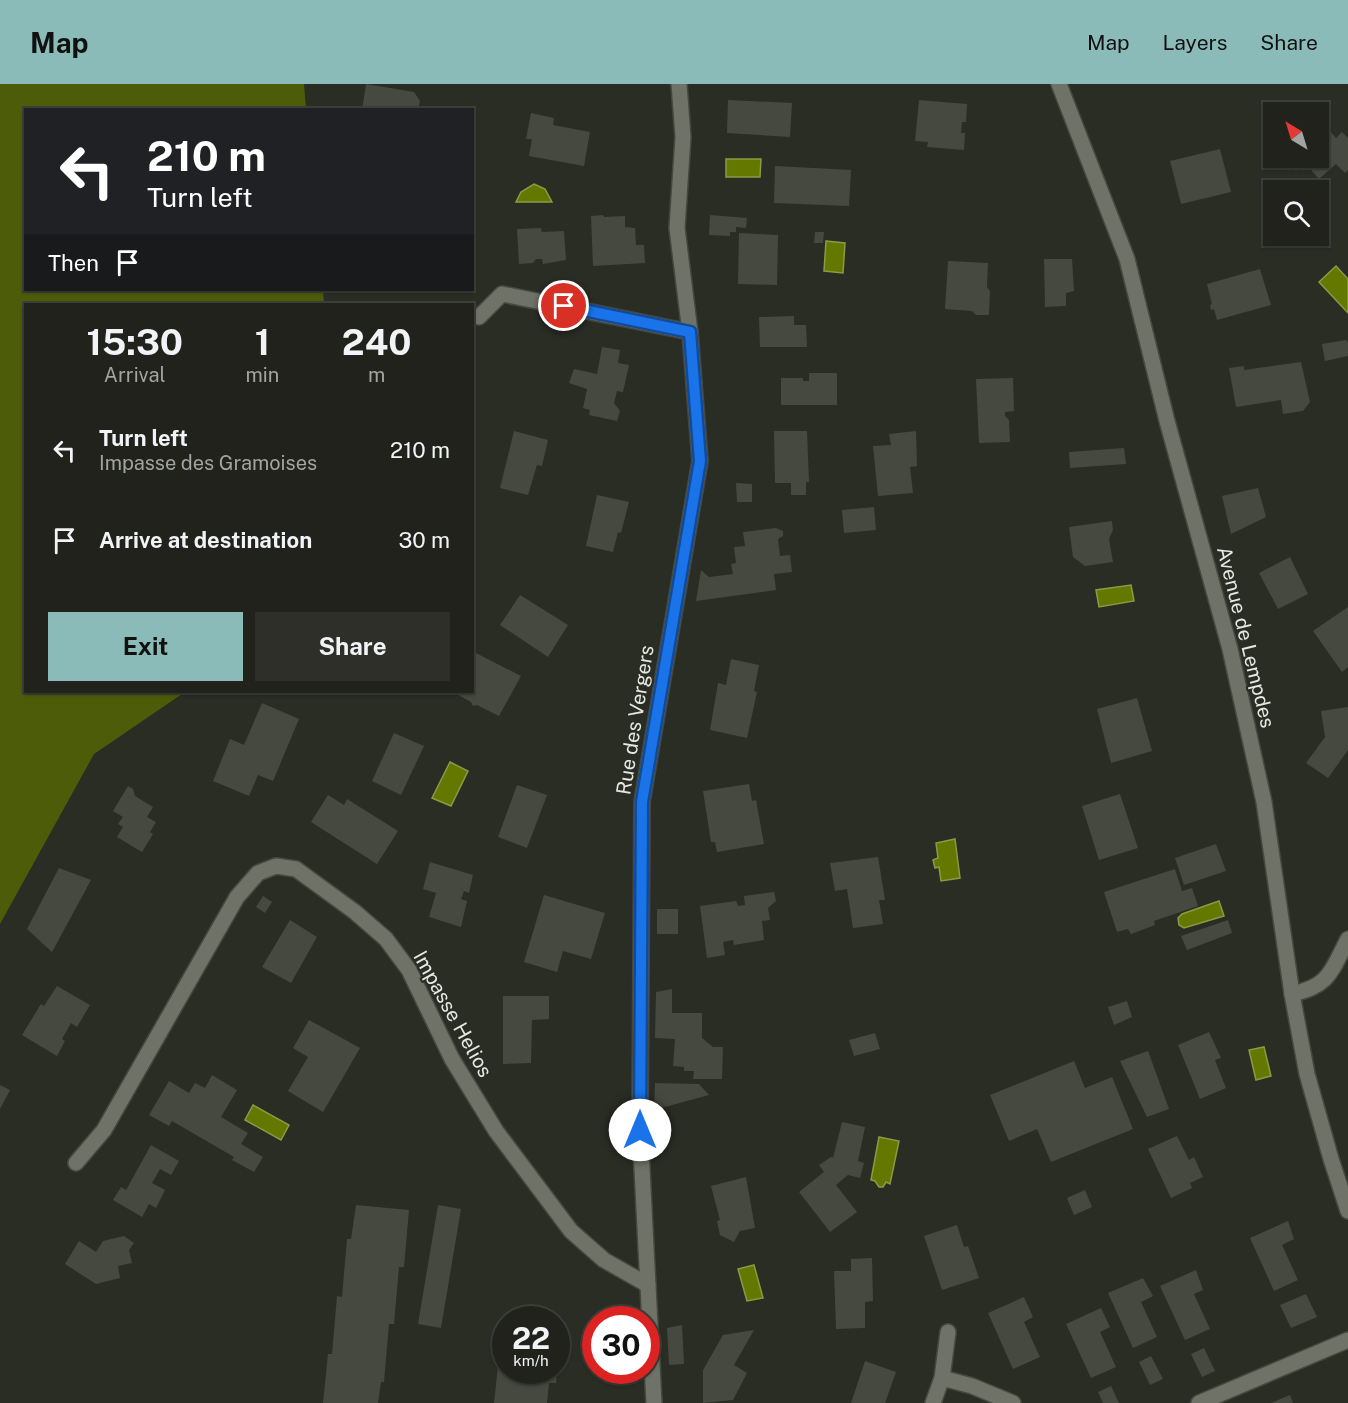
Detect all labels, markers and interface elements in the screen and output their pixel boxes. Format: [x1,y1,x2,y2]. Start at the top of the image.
text: Map [30,26,89,59]
text: Map [1087,30,1130,55]
text: Layers [1163,30,1227,55]
text: Share [1260,30,1318,55]
north arrow [1263,102,1329,168]
map controls [1263,102,1329,246]
text: 210 m [147,131,266,180]
icon: left [48,132,126,210]
button: search [1263,180,1329,246]
text: Turn left [147,181,253,213]
icon: arrive [111,246,144,279]
text: Then [48,250,99,276]
pin [538,280,589,331]
icon: arrive [547,289,580,322]
text: 15:30 [86,321,183,363]
text: 1 [255,321,270,363]
text: 240 [342,321,412,363]
text: Arrival [104,363,166,387]
text: min [245,363,279,387]
text: m [368,363,385,387]
text: Turn left [99,425,188,451]
icon: left [48,434,81,467]
text: 210 m [390,437,450,463]
text: Impasse des Gramoises [99,451,317,475]
icon: arrive [48,524,81,557]
text: Arrive at destination [99,527,312,553]
text: 30 m [398,527,450,553]
street label: Avenue de Lempdes [1212,544,1280,730]
button: Exit [48,612,243,681]
button: Share [255,612,450,681]
street label: Rue des Vergers [611,643,659,797]
street label: Impasse Helios [408,947,498,1081]
position arrow [608,1098,672,1162]
speed limit sign: 30 [582,1306,660,1384]
text: 22 [512,1320,550,1356]
text: km/h [513,1352,549,1369]

